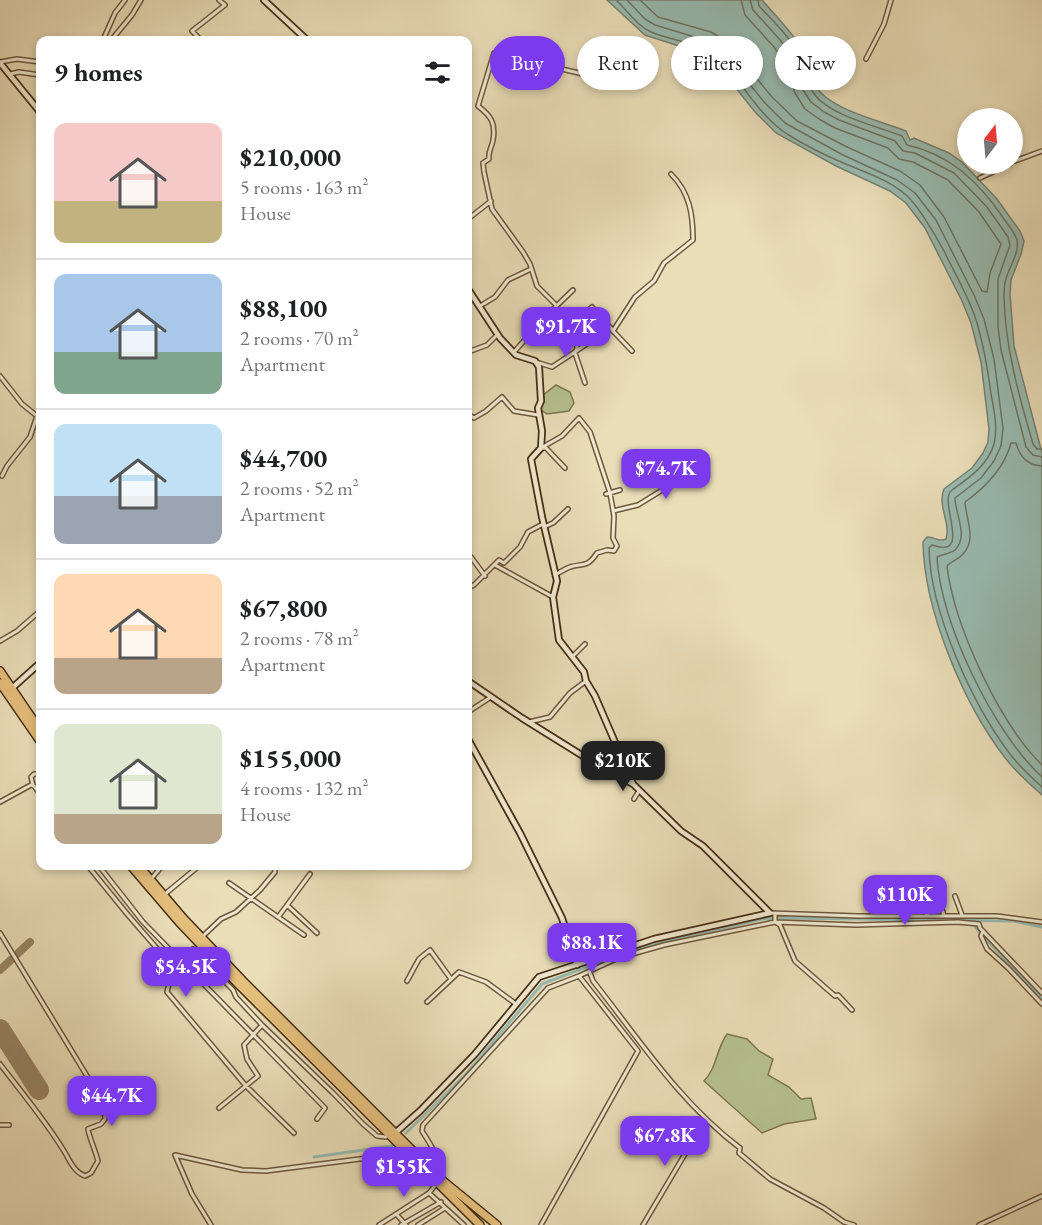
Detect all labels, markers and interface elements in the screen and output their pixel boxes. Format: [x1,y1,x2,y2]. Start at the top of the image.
chip: Buy [490,36,565,90]
chip: Rent [577,36,659,90]
chip: Filters [671,36,763,90]
chip: New [775,36,856,90]
text: 9 homes [54,55,143,89]
icon: filters [421,56,454,89]
north arrow [957,108,1023,174]
map controls [957,108,1023,174]
text: $210,000 [240,140,341,174]
icon: home [102,147,174,219]
text: 5 rooms · 163 m² [240,174,368,200]
text: House [240,200,291,226]
text: $88,100 [240,291,327,325]
icon: home [102,298,174,370]
pin: $91.7K [517,307,615,358]
text: $91.7K [535,313,597,339]
text: 2 rooms · 70 m² [240,325,359,351]
text: Apartment [240,351,325,377]
text: $44,700 [240,441,327,475]
icon: home [102,448,174,520]
pin: $74.7K [617,449,715,500]
text: $74.7K [635,455,697,481]
text: 2 rooms · 52 m² [240,475,359,501]
text: Apartment [240,501,325,527]
text: $67,800 [240,591,327,625]
icon: home [102,598,174,670]
text: 2 rooms · 78 m² [240,625,359,651]
text: Apartment [240,651,325,677]
text: $155,000 [240,741,341,775]
pin: $210K [581,741,665,792]
text: $210K [595,747,651,773]
icon: home [102,748,174,820]
text: 4 rooms · 132 m² [240,775,368,801]
text: House [240,801,291,827]
pin: $110K [863,875,947,926]
text: $110K [877,881,933,907]
pin: $88.1K [543,923,641,974]
text: $88.1K [561,929,623,955]
pin: $54.5K [137,947,235,998]
text: $54.5K [155,953,217,979]
pin: $44.7K [63,1076,161,1127]
text: $44.7K [81,1082,143,1108]
pin: $67.8K [616,1116,714,1167]
text: $67.8K [634,1122,696,1148]
pin: $155K [362,1147,446,1198]
text: $155K [376,1153,432,1179]

